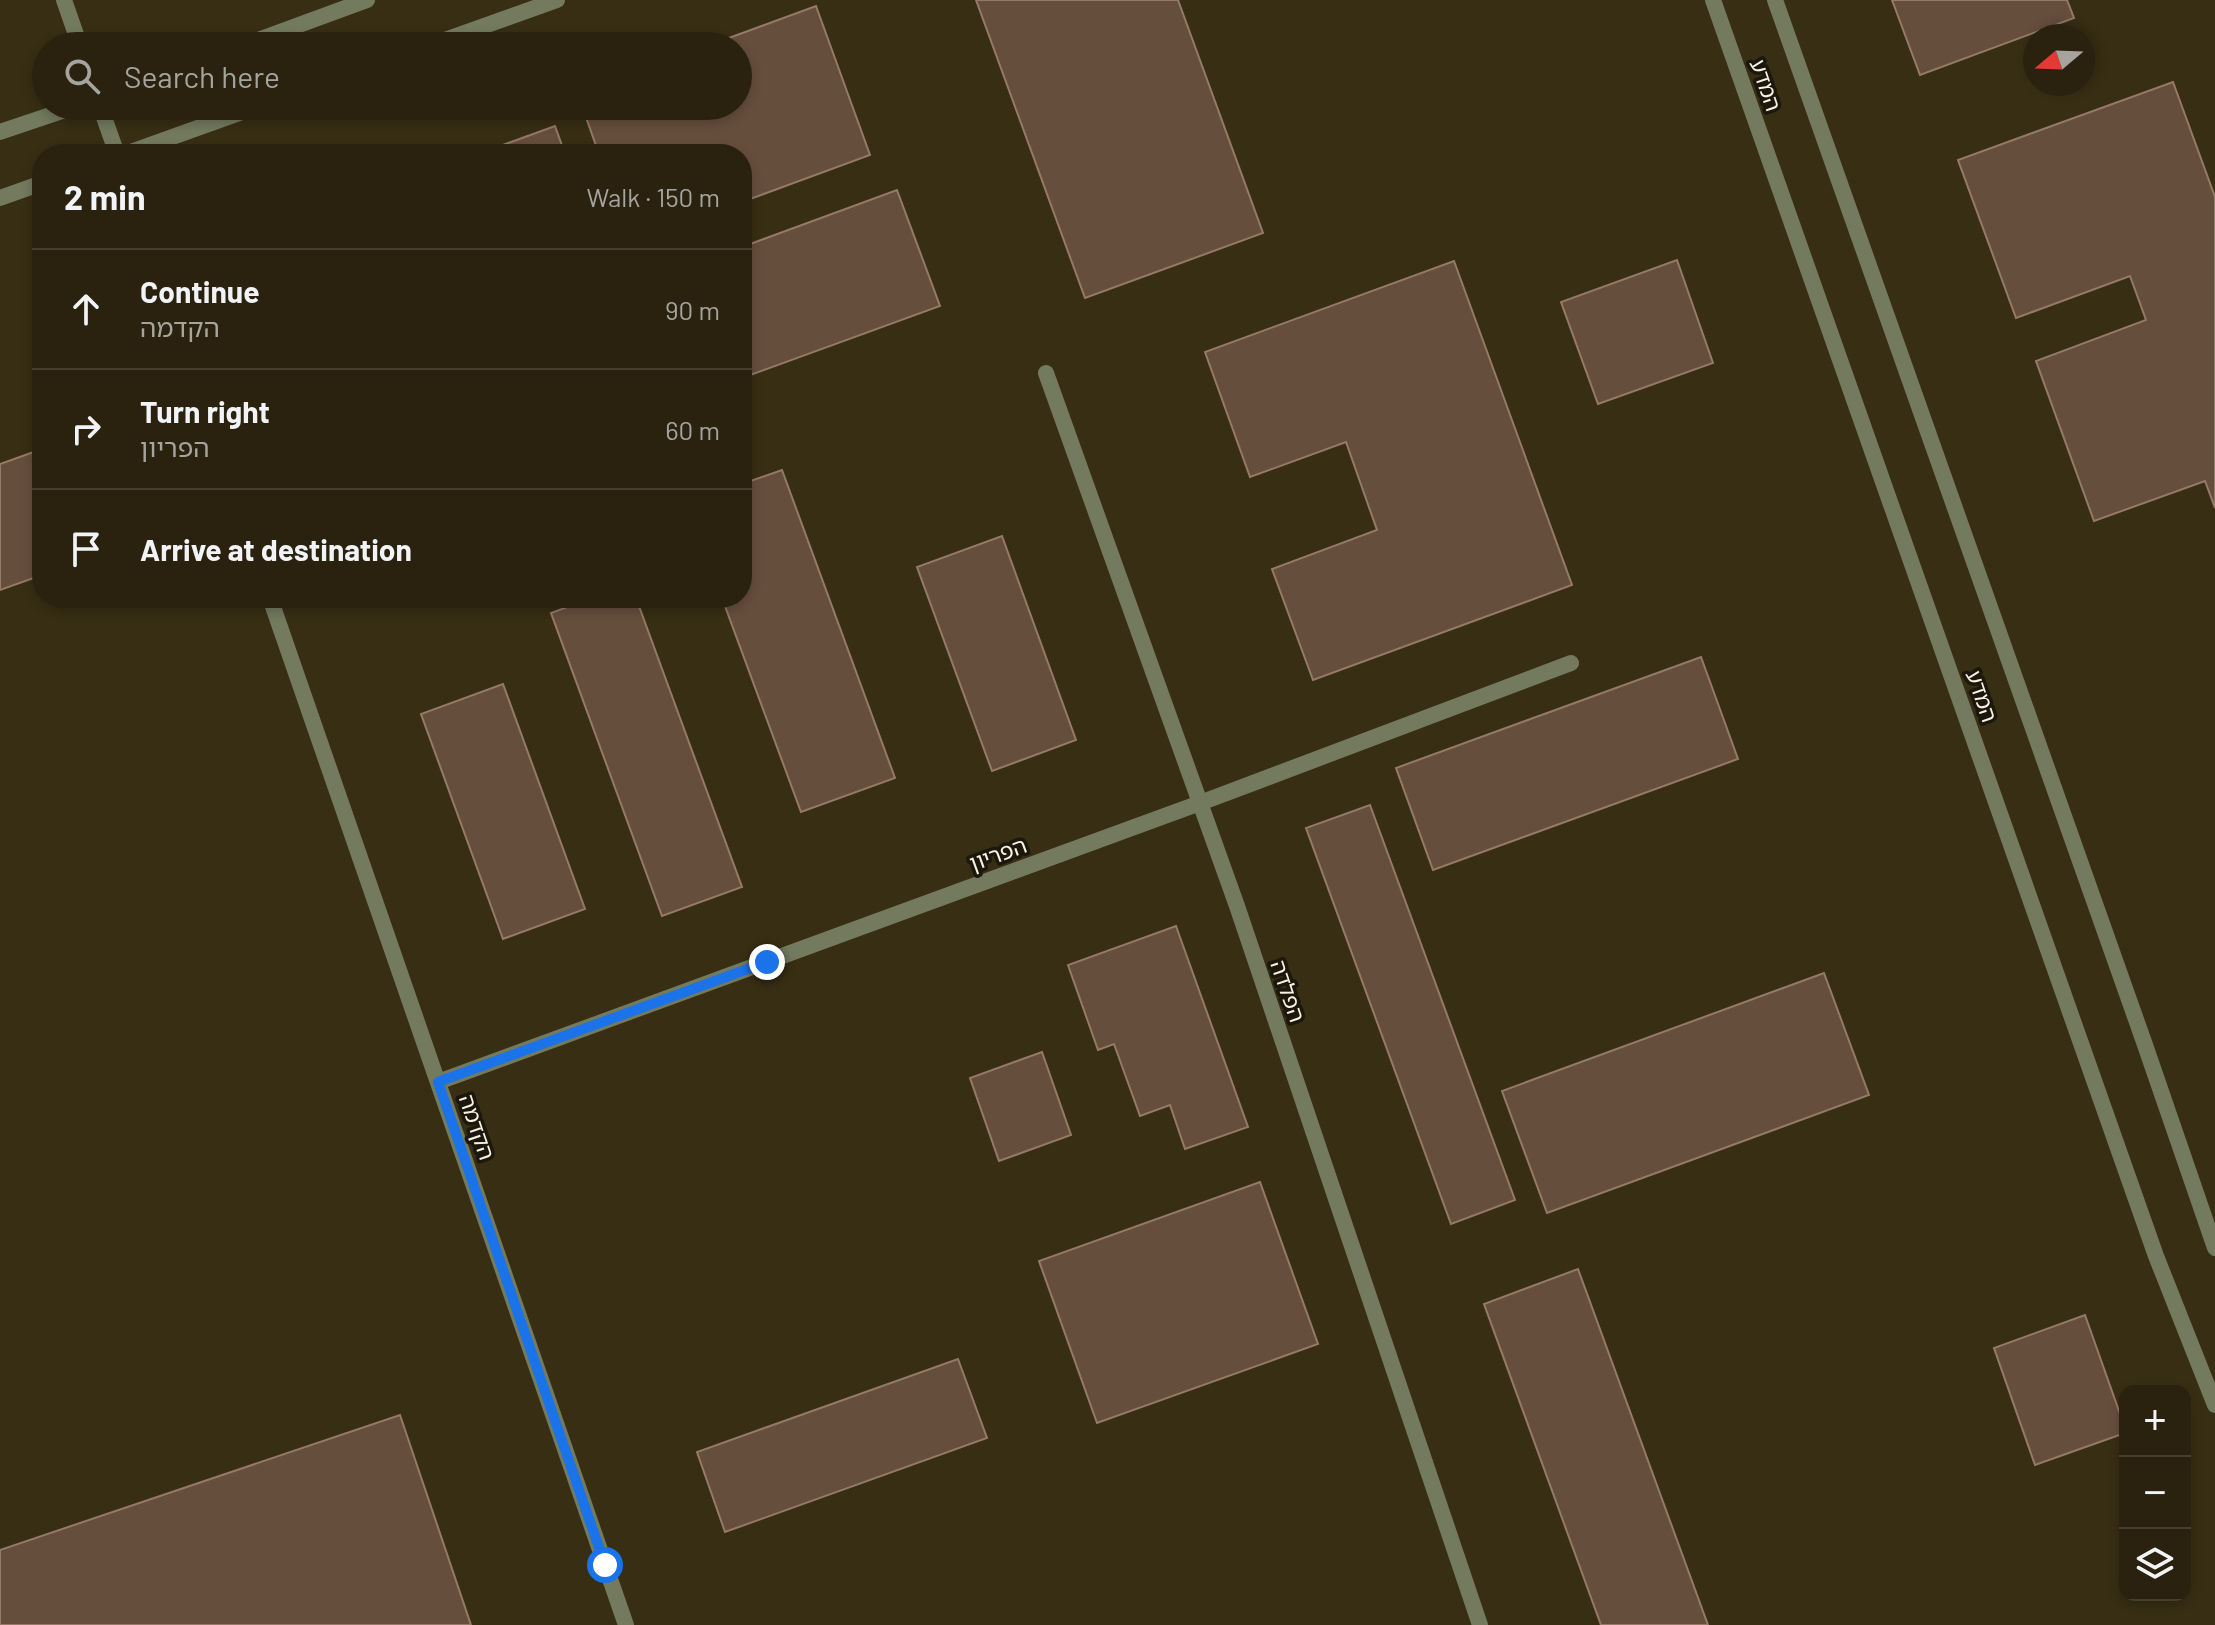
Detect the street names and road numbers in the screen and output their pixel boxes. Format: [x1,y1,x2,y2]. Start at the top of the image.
street label: המדע [1746,55,1788,114]
street label: המדע [1962,666,2004,725]
street label: הפריון [966,831,1030,875]
street label: הפלדה [1266,956,1312,1025]
street label: הקדמה [455,1091,501,1163]

